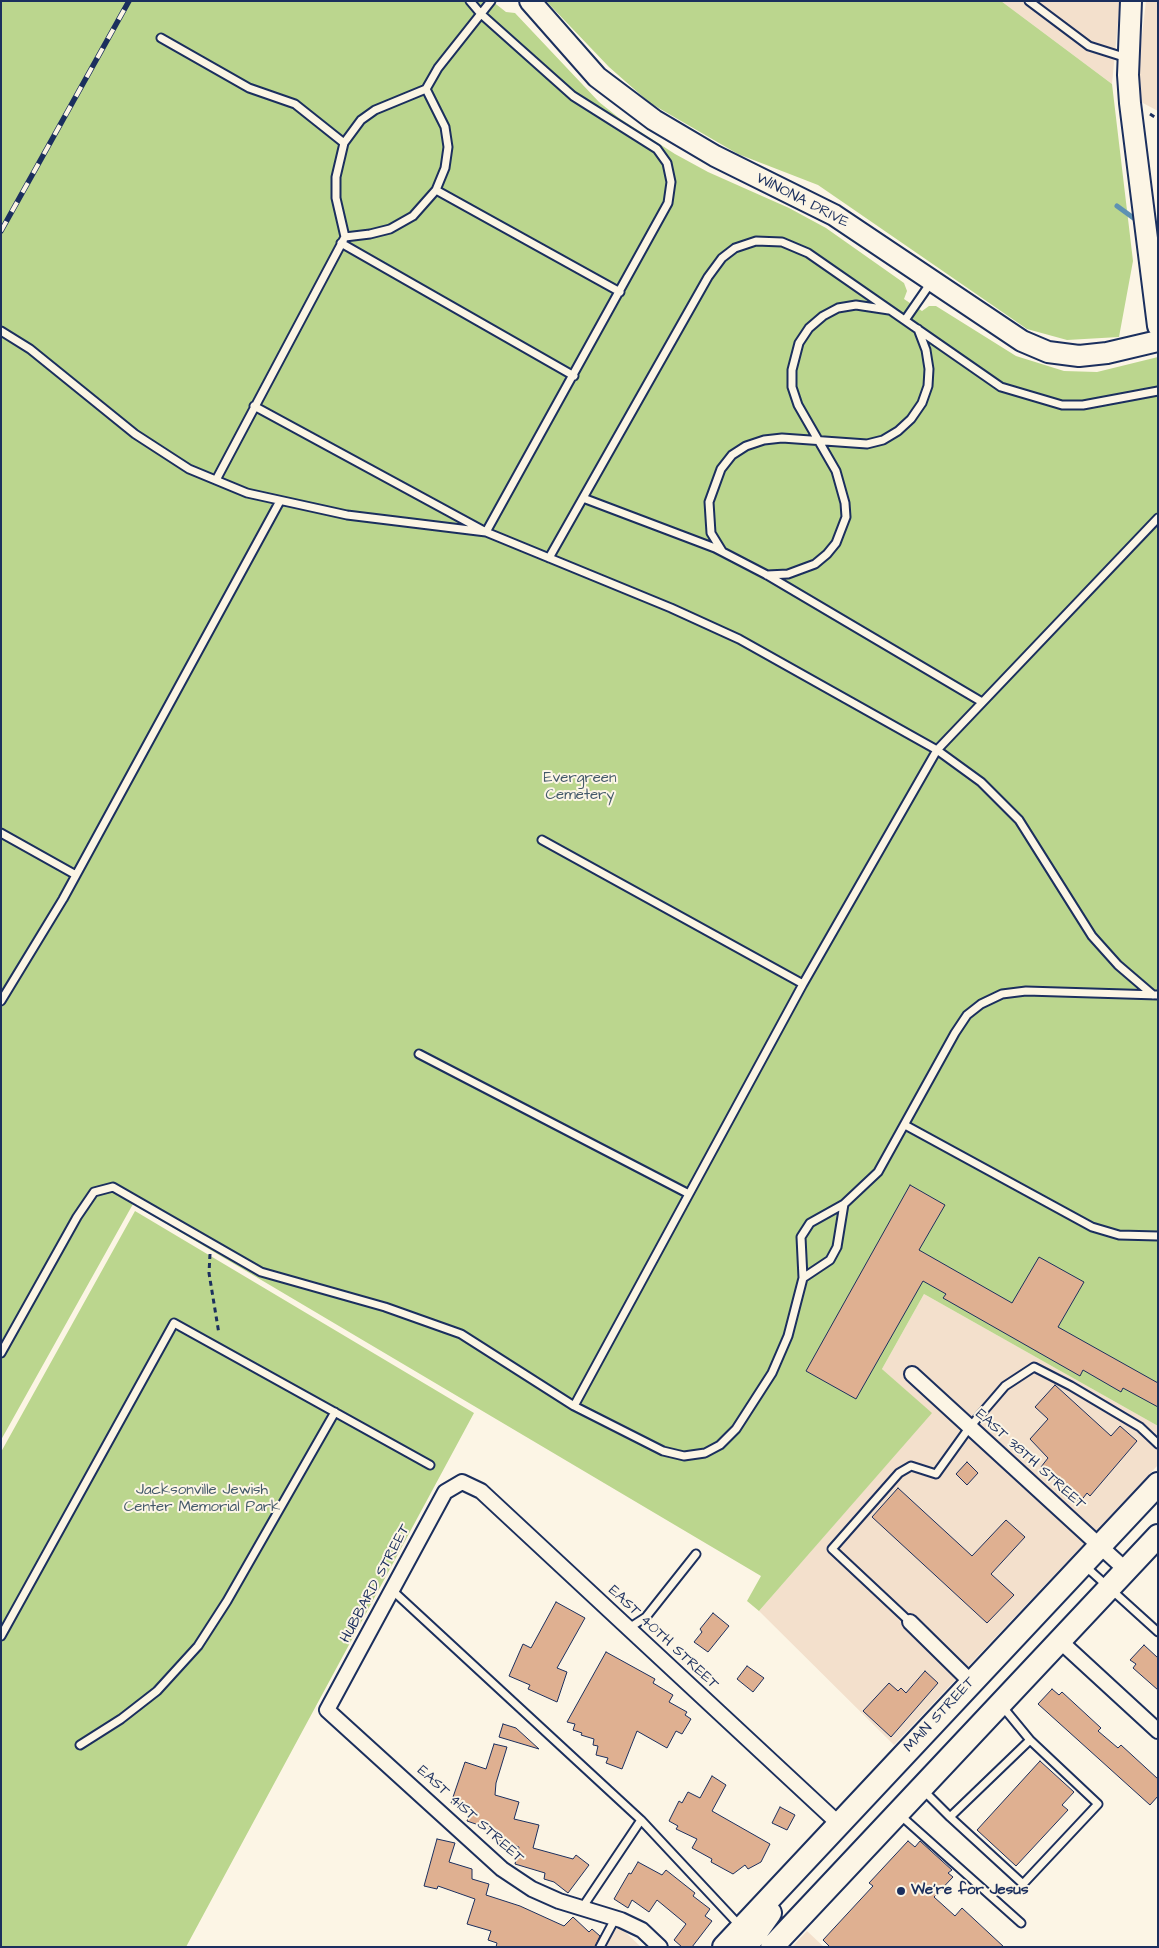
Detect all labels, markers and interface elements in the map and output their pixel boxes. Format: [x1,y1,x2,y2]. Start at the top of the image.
street label: WINONA DRIVE [753,170,851,232]
park label: Evergreen Cemetery [544,770,616,805]
street label: EAST 38TH STREET [971,1406,1089,1514]
park label: Jacksonville Jewish Center Memorial Park [124,1482,280,1517]
street label: HUBBARD STREET [337,1522,415,1646]
street label: EAST 40TH STREET [604,1582,722,1694]
street label: MAIN STREET [901,1674,979,1756]
street label: EAST 41ST STREET [413,1762,527,1868]
place label: We're for Jesus [911,1882,1028,1900]
marker: We're for Jesus [895,1885,907,1897]

